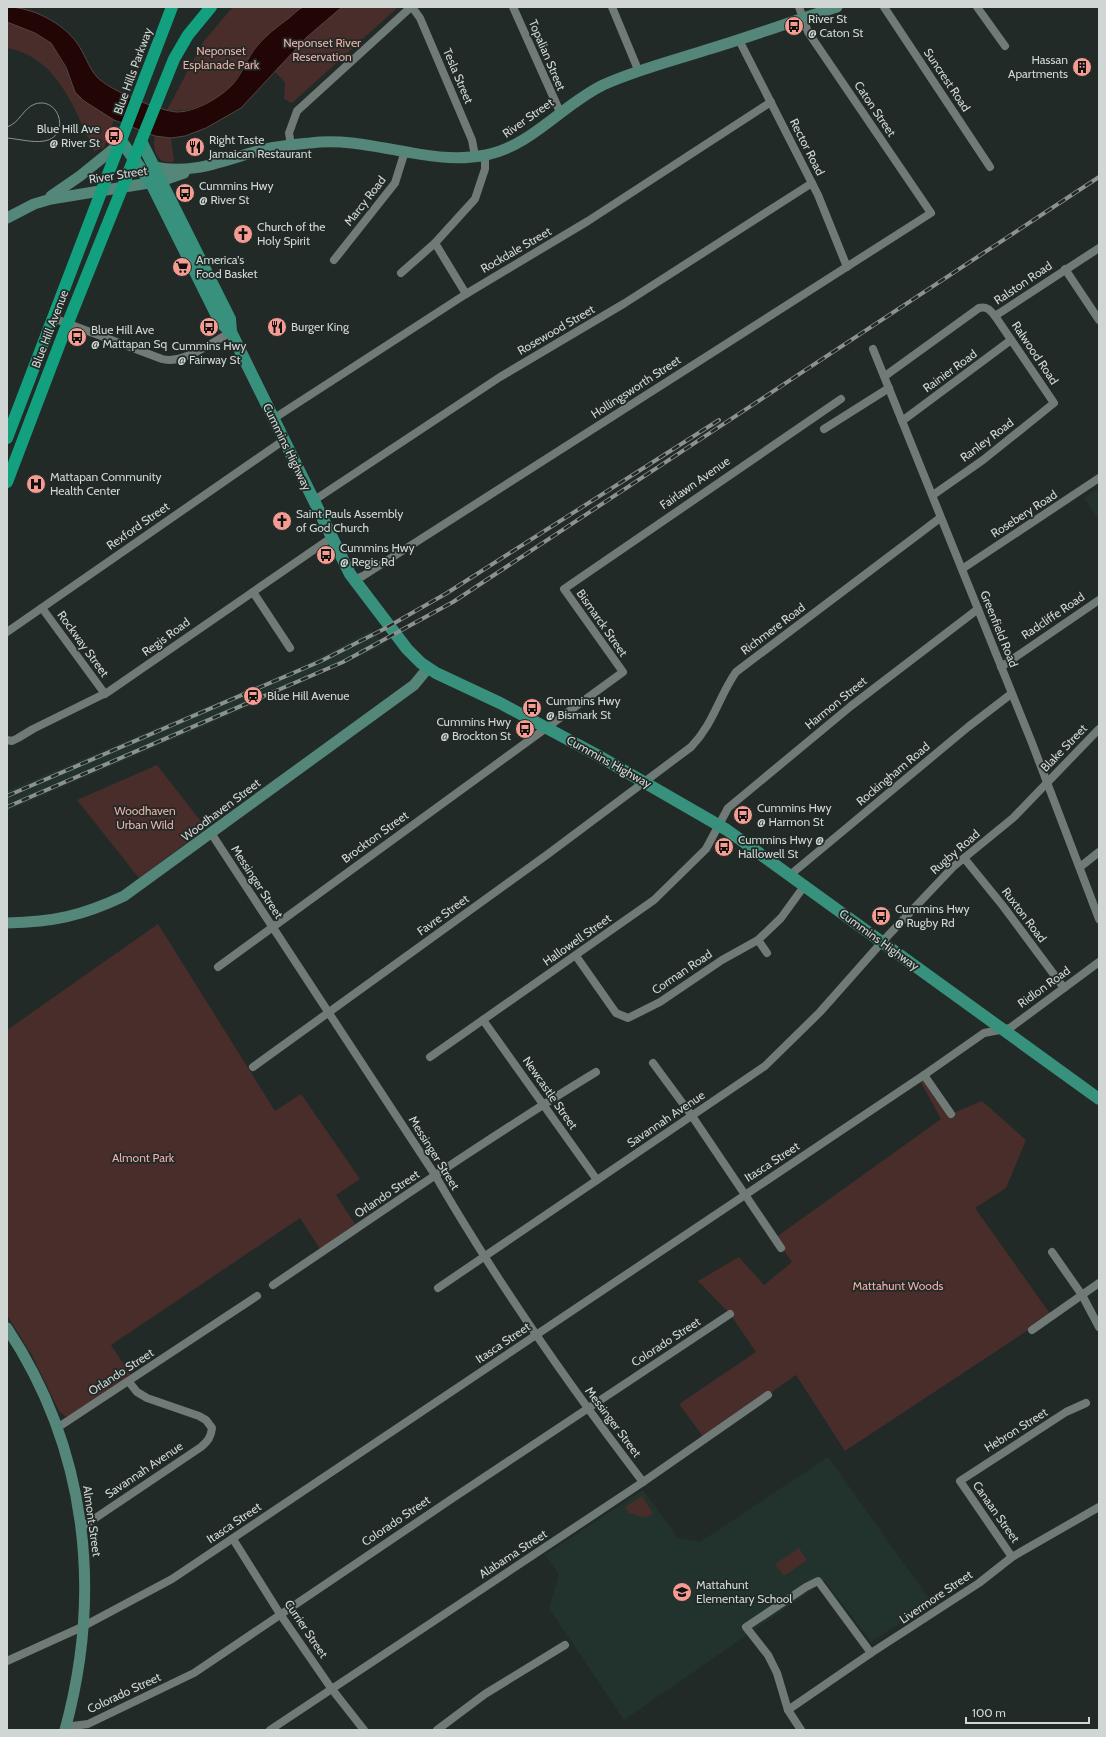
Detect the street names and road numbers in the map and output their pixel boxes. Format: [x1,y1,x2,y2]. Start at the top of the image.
street label: Topalian Street [526,17,569,93]
street label: Blue Hills Parkway [110,25,155,116]
street label: Suncrest Road [921,45,974,114]
street label: Tesla Street [440,46,477,106]
street label: Caton Street [851,78,899,139]
street label: River Street [499,95,556,141]
street label: Rector Road [787,116,828,178]
street label: River Street [88,162,148,187]
street label: Marcy Road [340,173,389,229]
street label: Rockdale Street [478,223,554,276]
street label: Ralston Road [991,258,1055,307]
street label: Blue Hill Avenue [28,288,71,370]
street label: Rosewood Street [514,301,597,358]
street label: Ralwood Road [1009,318,1062,387]
street label: Rainier Road [920,346,980,395]
street label: Hollingsworth Street [588,352,683,421]
street label: Cummins Highway [260,401,315,493]
street label: Ranley Road [957,415,1016,465]
street label: Fairlawn Avenue [657,453,733,512]
street label: Rosebery Road [988,487,1060,541]
street label: Rexford Street [103,498,172,553]
street label: Bismarck Street [574,586,631,659]
street label: Greenfield Road [977,588,1022,669]
street label: Radcliffe Road [1018,589,1087,642]
street label: Richmere Road [738,599,808,658]
street label: Rockway Street [54,608,112,680]
street label: Regis Road [139,614,193,659]
street label: Harmon Street [802,673,870,732]
street label: Blake Street [1037,721,1090,775]
street label: Cummins Highway [564,732,654,791]
street label: Rockingham Road [853,739,932,809]
street label: Woodhaven Street [178,775,263,844]
street label: Brockton Street [338,807,411,866]
street label: Rugby Road [927,826,982,877]
street label: Messinger Street [228,842,287,921]
street label: Ruxton Road [999,884,1050,945]
street label: Favre Street [414,891,472,938]
street label: Cummins Highway [836,906,922,974]
street label: Hallowell Street [540,910,614,969]
street label: Corman Road [649,946,715,997]
street label: Ridlon Road [1015,963,1073,1011]
street label: Newcastle Street [520,1053,581,1132]
street label: Savannah Avenue [624,1087,707,1150]
street label: Messinger Street [406,1113,463,1192]
street label: Itasca Street [741,1138,802,1185]
street label: Orlando Street [351,1166,422,1221]
street label: Colorado Street [628,1314,703,1370]
street label: Itasca Street [473,1319,533,1366]
street label: Orlando Street [85,1345,156,1398]
street label: Messinger Street [582,1383,645,1460]
street label: Hebron Street [981,1404,1050,1455]
street label: Savannah Avenue [102,1438,185,1501]
street label: Canaan Street [970,1478,1023,1545]
street label: Almont Street [80,1485,105,1557]
street label: Colorado Street [359,1492,433,1549]
street label: Itasca Street [204,1499,264,1546]
street label: Alabama Street [476,1526,550,1581]
street label: Livermore Street [896,1567,975,1626]
street label: Currier Street [281,1597,331,1661]
street label: Colorado Street [85,1669,163,1716]

